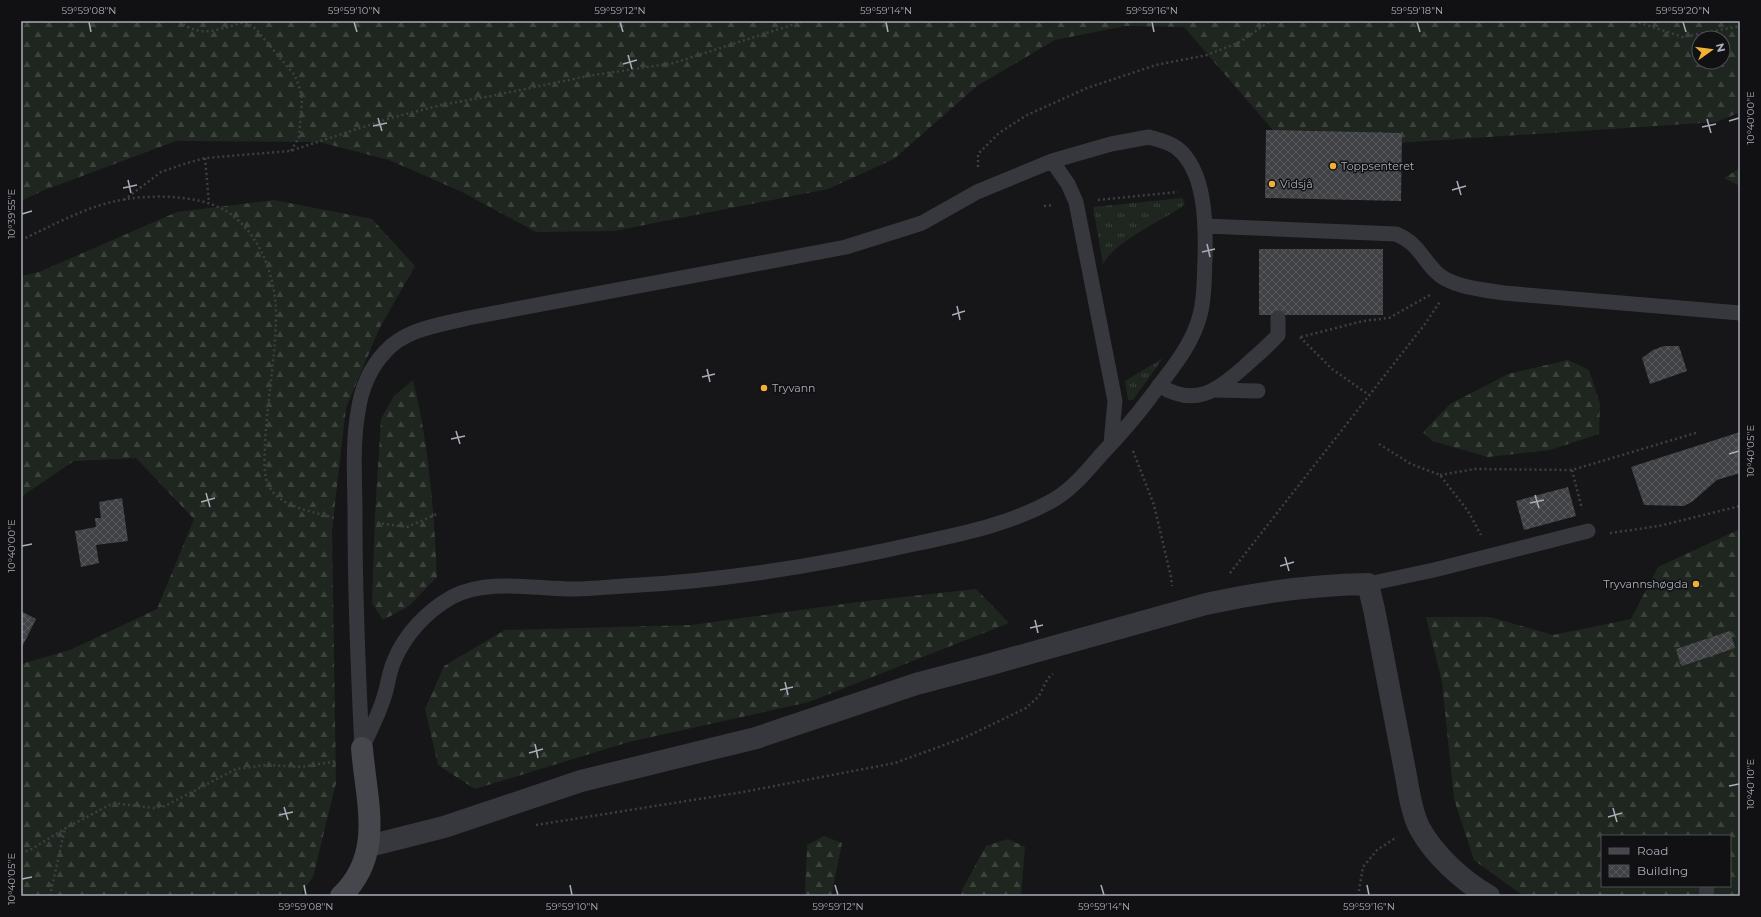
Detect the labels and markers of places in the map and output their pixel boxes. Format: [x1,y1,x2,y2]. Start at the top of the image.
place label: Toppsenteret [1341,159,1415,173]
marker: Toppsenteret [1328,161,1338,171]
place label: Vidsjå [1280,177,1313,191]
marker: Vidsjå [1267,179,1277,189]
place label: Tryvann [772,381,816,395]
marker: Tryvann [759,383,769,393]
place label: Tryvannshøgda [1603,577,1688,591]
marker: Tryvannshøgda [1691,579,1701,589]

